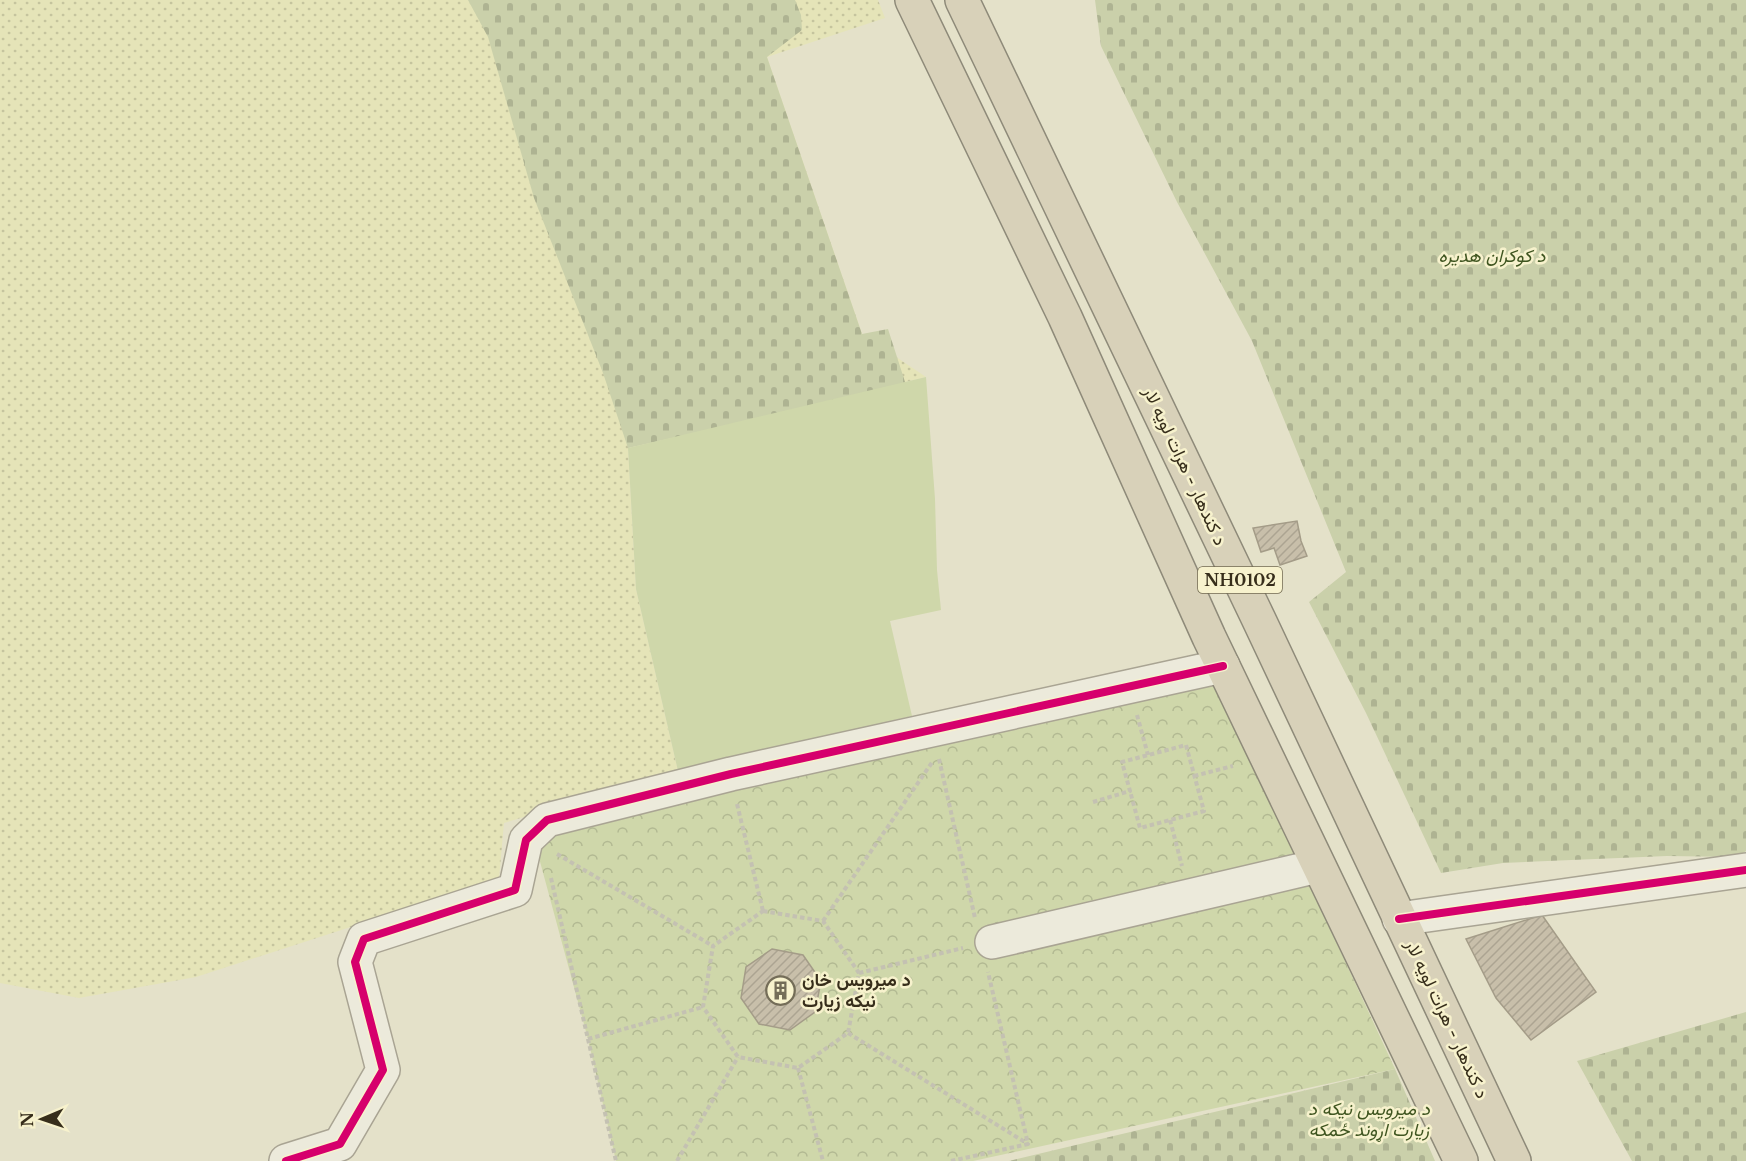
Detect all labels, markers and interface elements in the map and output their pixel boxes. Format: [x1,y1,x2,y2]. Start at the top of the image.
park label: د کوکران هديره [1439,245,1546,267]
street label: د کندهار - هرات لويه لار [1138,382,1231,549]
road number: NH0102 [1198,567,1282,593]
street label: د کندهار - هرات لويه لار [1400,935,1493,1102]
place label: د میرویس خان نیکه زیارت [802,969,911,1012]
building icon: د میرویس خان نیکه زیارت [765,974,797,1006]
north arrow [12,1089,72,1149]
park label: د ميرویس نيکه د زيارت اړوند ځمکه [1308,1098,1430,1143]
text: N [17,1112,37,1127]

